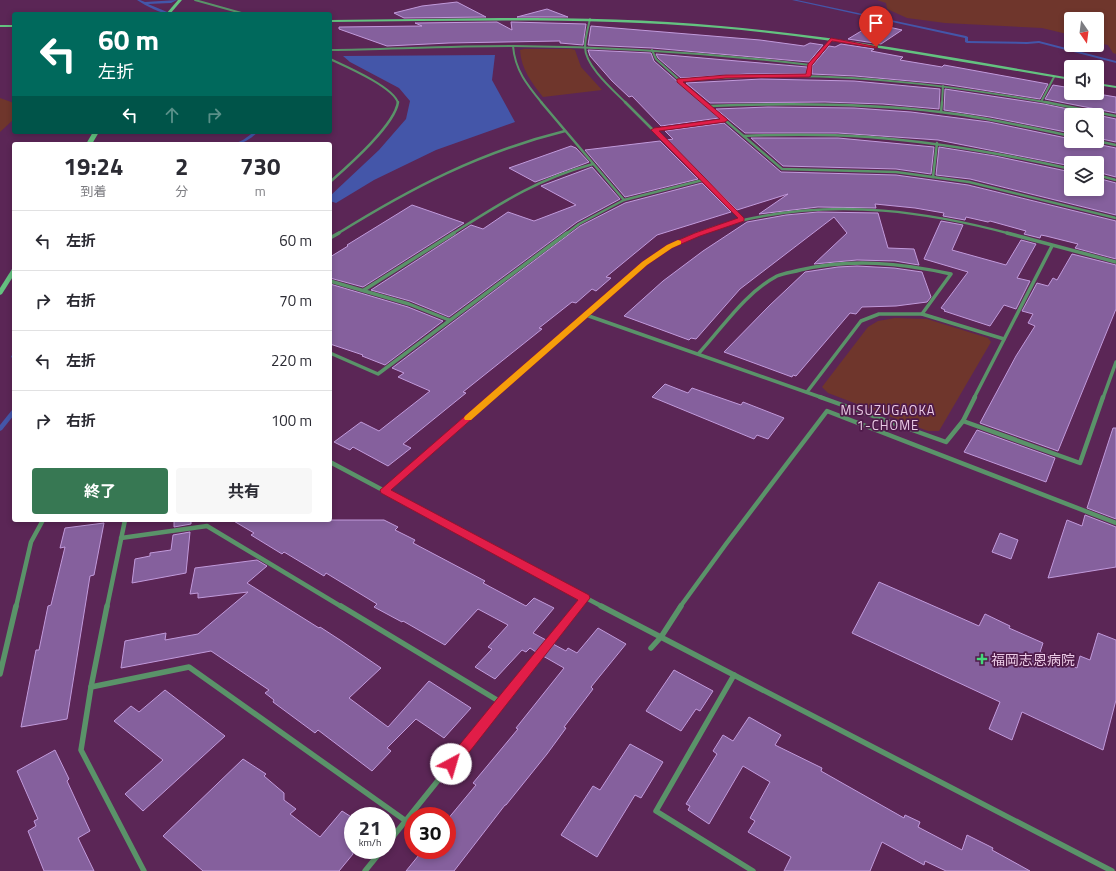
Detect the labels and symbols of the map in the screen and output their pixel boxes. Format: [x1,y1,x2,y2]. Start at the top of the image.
pin [859,6,893,47]
north arrow [1064,12,1104,52]
district label: MISUZUGAOKA 1-CHOME [840,400,936,435]
place label: 福岡志恩病院 [991,649,1075,670]
marker: 福岡志恩病院 [976,653,988,665]
position arrow [430,743,472,785]
speed limit sign: 30 [404,807,456,859]

